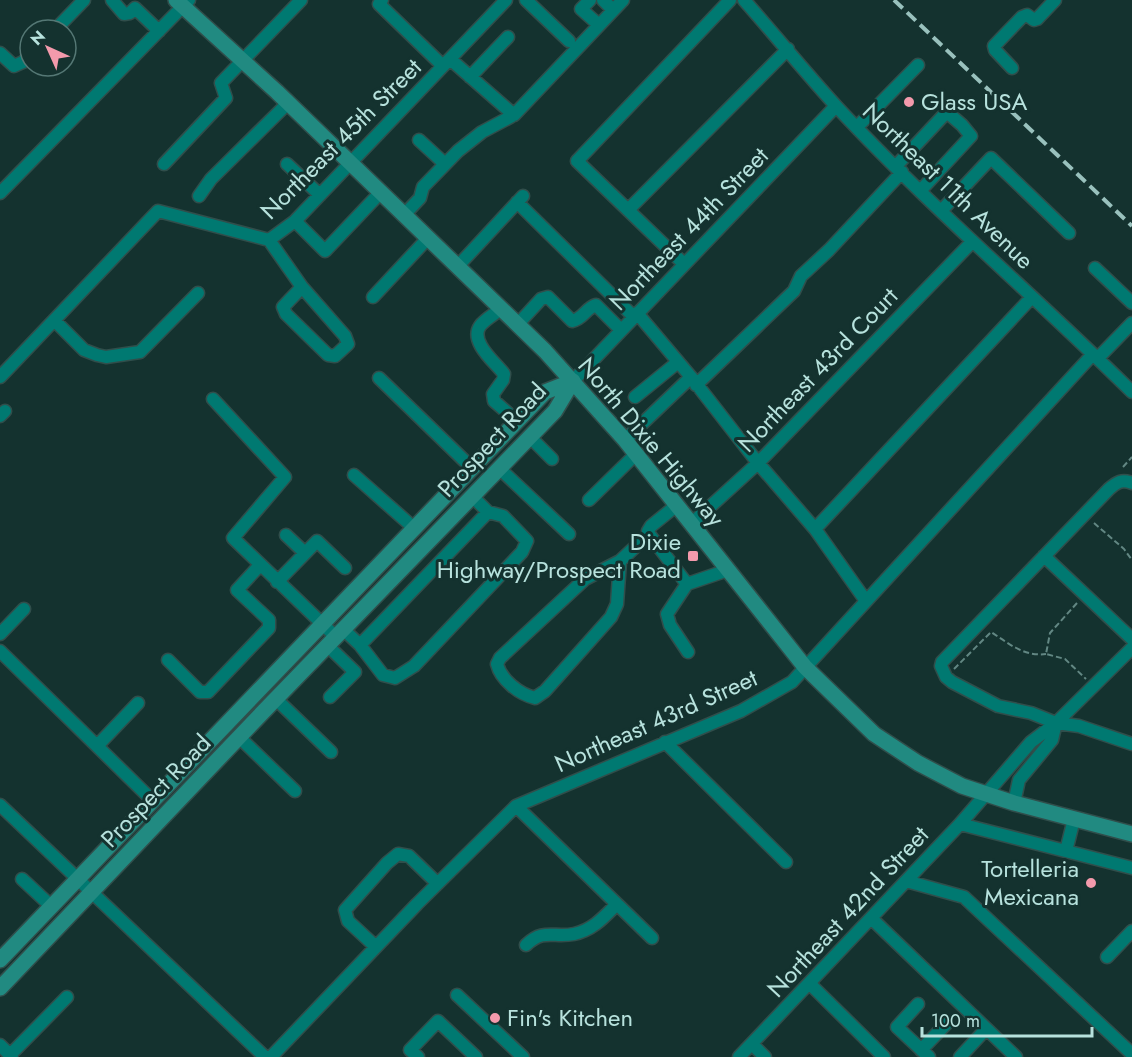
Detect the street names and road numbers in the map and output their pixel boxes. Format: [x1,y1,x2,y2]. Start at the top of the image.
street label: Northeast 45th Street [252,50,429,227]
street label: Northeast 11th Avenue [855,94,1042,277]
street label: Northeast 44th Street [601,139,776,318]
street label: Northeast 43rd Court [730,279,906,460]
street label: North Dixie Highway [570,349,733,534]
street label: Prospect Road [429,374,554,505]
street label: Northeast 43rd Street [549,660,763,781]
street label: Prospect Road [92,726,219,855]
street label: Northeast 42nd Street [759,818,937,1005]

